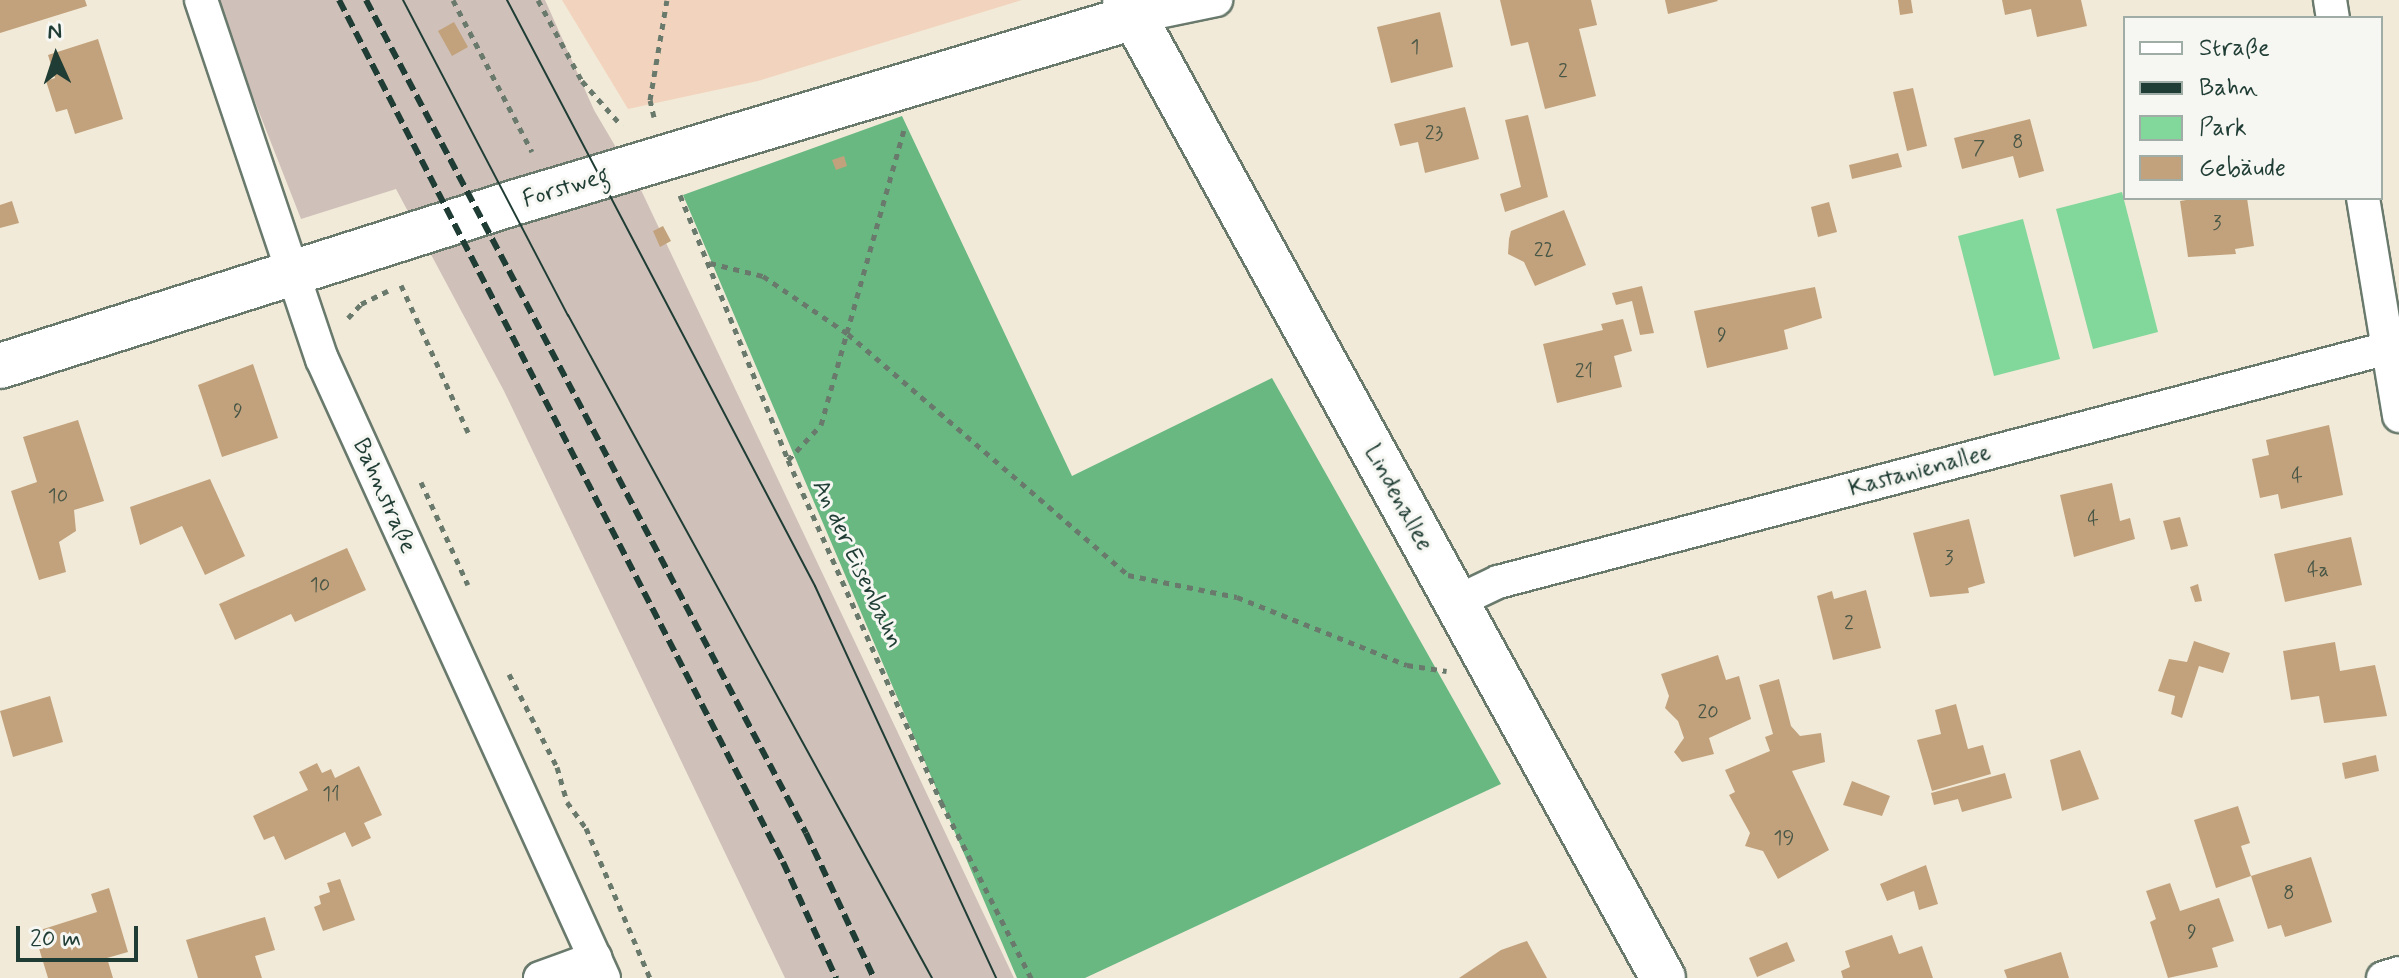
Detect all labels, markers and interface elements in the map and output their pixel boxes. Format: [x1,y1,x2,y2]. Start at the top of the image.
north arrow [16,16,96,96]
legend [2123,16,2383,200]
text: N [47,18,63,46]
text: Straße [2199,33,2270,64]
house number: 1 [1411,35,1419,59]
house number: 2 [1558,59,1568,83]
text: Bahn [2199,73,2258,104]
text: Park [2199,113,2247,144]
house number: 23 [1425,121,1443,145]
house number: 8 [2012,130,2024,154]
house number: 7 [1973,136,1985,160]
text: Gebäude [2199,153,2286,184]
street label: Forstweg [519,161,613,215]
house number: 3 [2212,211,2222,235]
house number: 22 [1534,238,1554,262]
house number: 9 [1717,323,1727,347]
house number: 21 [1575,359,1593,383]
house number: 9 [233,399,243,423]
street label: Bahnstraße [346,434,422,558]
street label: Kastanienallee [1846,438,1994,504]
street label: Lindenallee [1357,440,1439,556]
house number: 4 [2291,464,2303,488]
street label: An der Eisenbahn [806,477,908,651]
house number: 10 [48,484,68,508]
house number: 4 [2087,507,2099,531]
house number: 3 [1944,546,1954,570]
house number: 4a [2307,558,2329,582]
house number: 10 [310,573,330,597]
house number: 2 [1844,611,1854,635]
house number: 20 [1697,700,1719,724]
house number: 11 [322,782,340,806]
house number: 19 [1774,826,1794,850]
house number: 8 [2283,881,2295,905]
scale bar [20,910,142,960]
house number: 9 [2187,920,2197,944]
text: 20 m [30,924,81,955]

